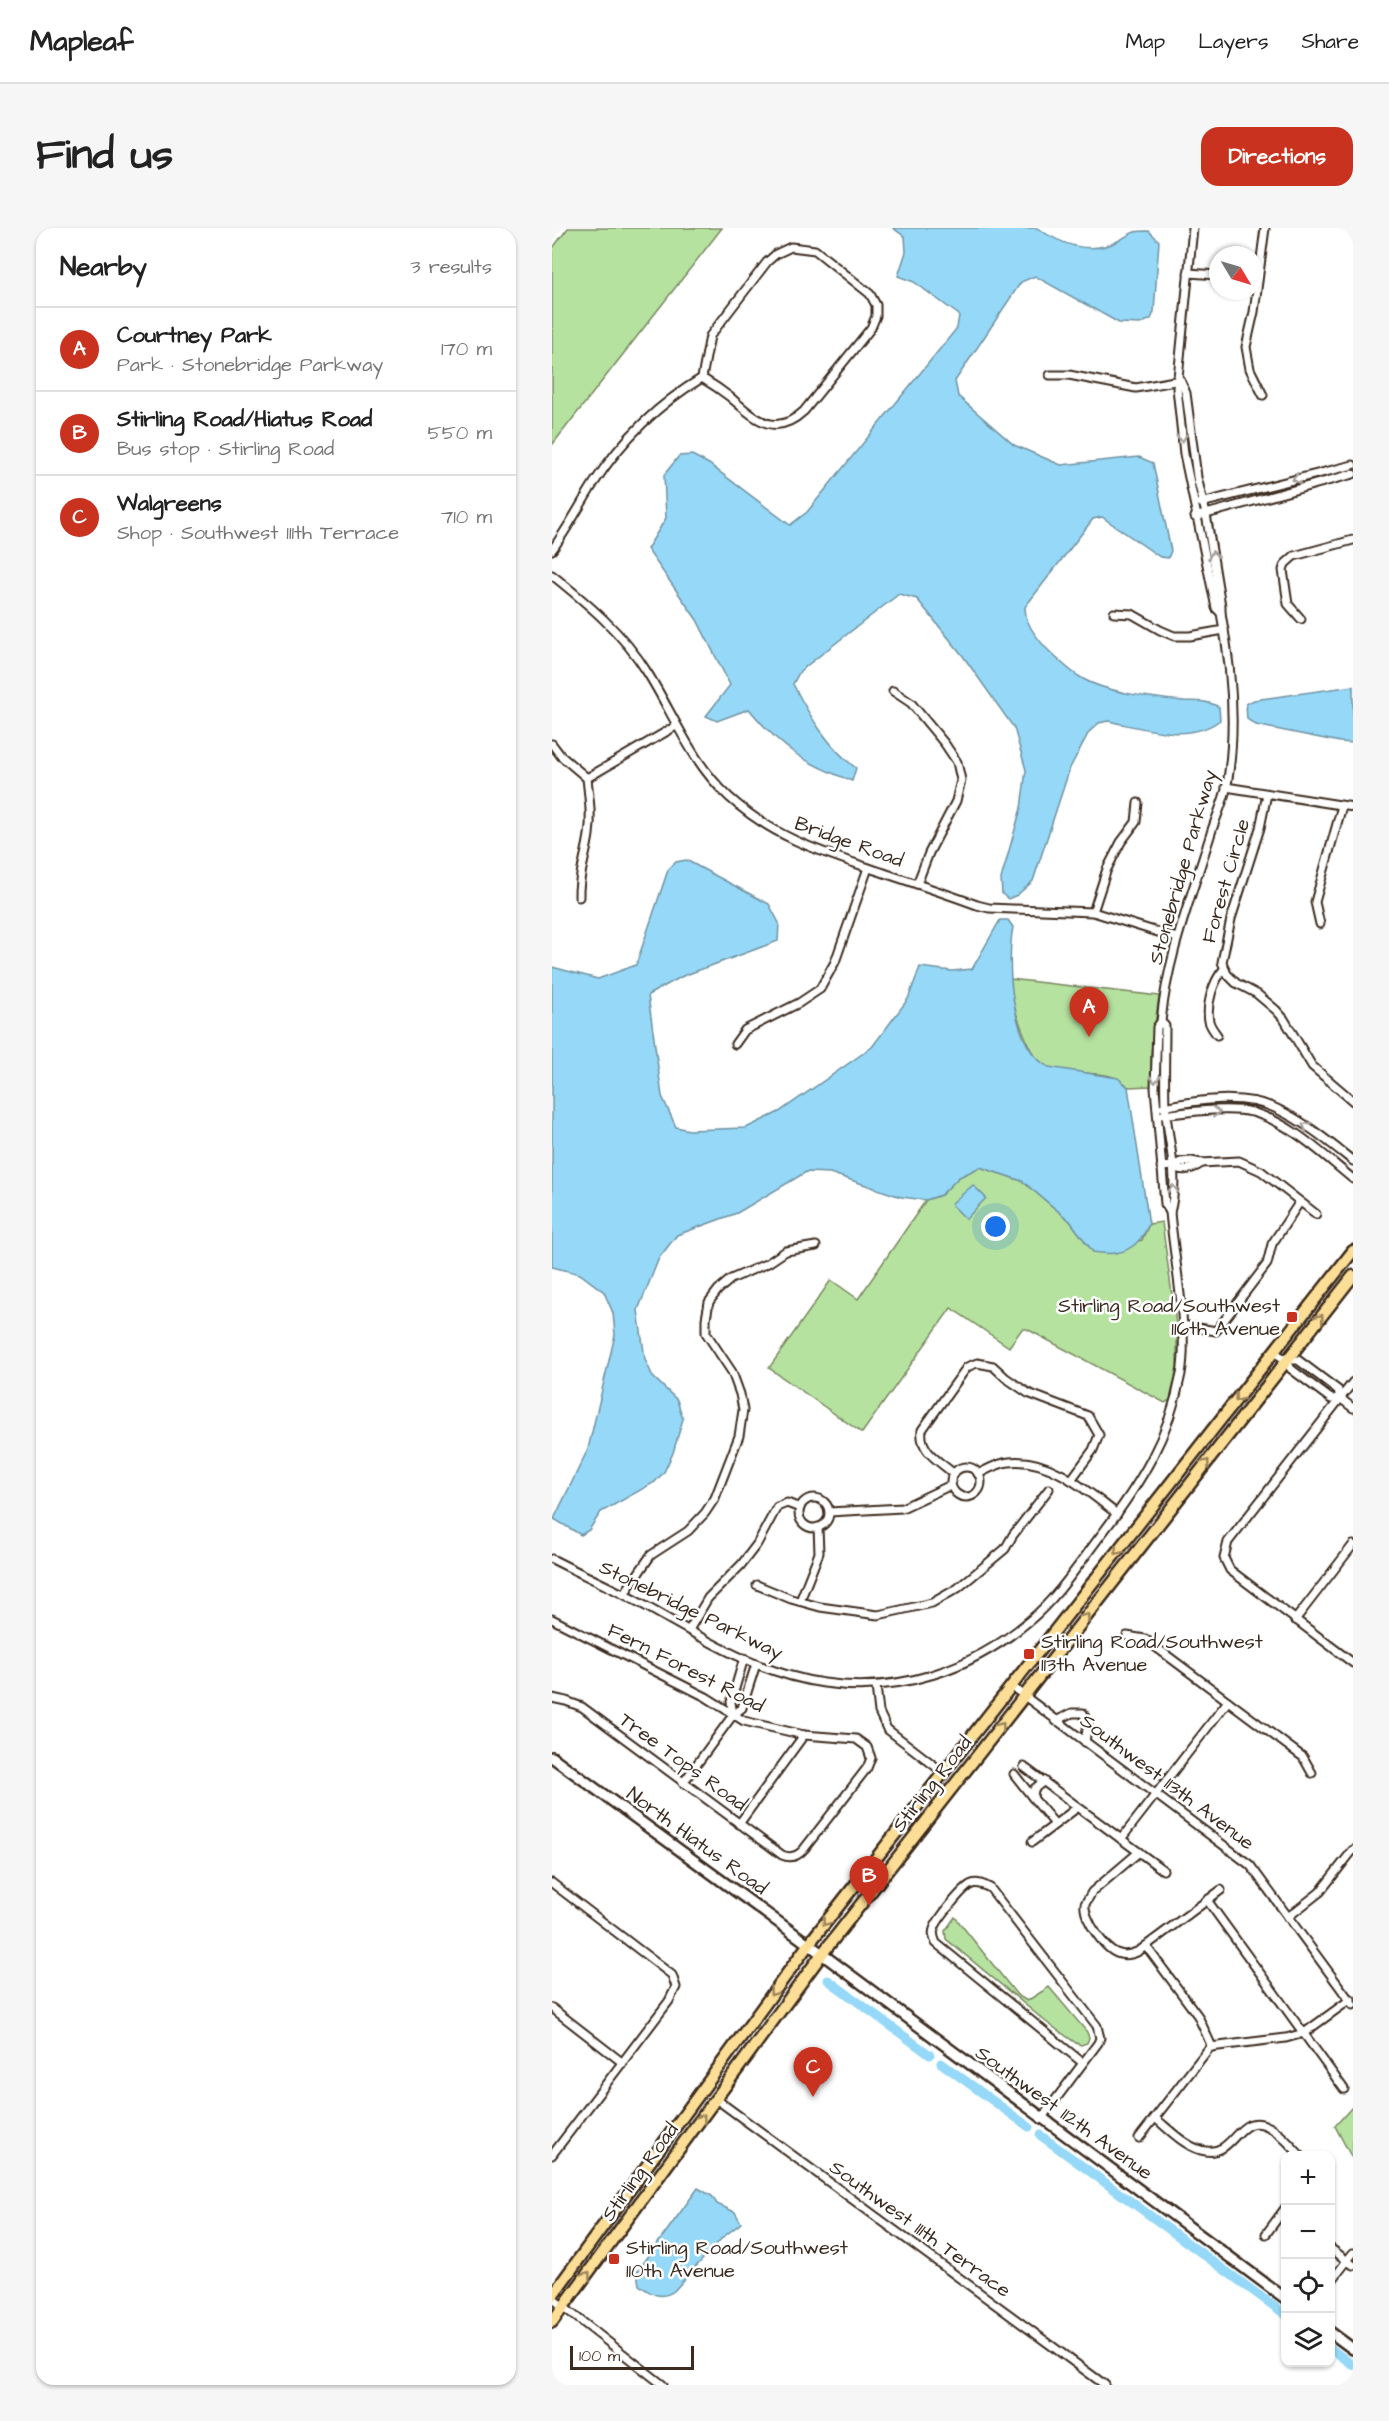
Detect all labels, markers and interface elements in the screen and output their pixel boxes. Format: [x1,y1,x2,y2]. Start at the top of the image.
text: Mapleaf [30,22,133,61]
text: Map [1125,27,1165,56]
text: Layers [1198,27,1268,56]
text: Share [1301,27,1359,56]
text: Find us [36,127,173,185]
button: Directions [1201,127,1353,186]
north arrow [1209,246,1263,300]
text: Nearby [60,249,147,285]
text: 3 results [410,253,492,281]
text: Courtney Park [117,320,272,351]
text: A [73,335,86,363]
text: 170 m [441,335,492,363]
text: Park · Stonebridge Parkway [117,351,383,379]
text: Stirling Road/Hiatus Road [117,404,372,435]
text: B [72,419,87,447]
text: 550 m [427,419,492,447]
one-way arrow [1175,433,1188,442]
text: Bus stop · Stirling Road [117,435,334,463]
one-way arrow [1291,471,1301,484]
text: Walgreens [117,488,222,519]
text: C [72,503,87,531]
text: 710 m [441,503,492,531]
text: Shop · Southwest 111th Terrace [117,519,399,547]
one-way arrow [1207,551,1220,561]
street label: Stonebridge Parkway [1142,766,1225,968]
street label: Bridge Road [790,809,907,876]
street label: Forest Circle [1195,815,1257,946]
pin: A [1070,988,1108,1037]
one-way arrow [1149,1075,1161,1084]
one-way arrow [1211,1105,1220,1118]
one-way arrow [1302,1122,1312,1133]
one-way arrow [1167,1185,1179,1194]
your location [981,1212,1010,1241]
place label: Stirling Road/Southwest 116th Avenue [1058,1292,1280,1343]
marker: Stirling Road/Southwest 116th Avenue [1285,1310,1299,1324]
one-way arrow [1312,1314,1323,1325]
one-way arrow [1235,1391,1246,1402]
one-way arrow [1198,1459,1209,1470]
one-way arrow [1114,1544,1125,1555]
street label: Stonebridge Parkway [594,1553,788,1668]
one-way arrow [1078,1613,1089,1624]
street label: Fern Forest Road [603,1616,769,1720]
place label: Stirling Road/Southwest 113th Avenue [1041,1628,1263,1679]
marker: Stirling Road/Southwest 113th Avenue [1022,1647,1036,1661]
street label: Tree Tops Road [613,1706,753,1818]
street label: Southwest 113th Avenue [1074,1707,1260,1857]
one-way arrow [993,1722,1004,1733]
street label: Stirling Road [885,1730,979,1839]
street label: North Hiatus Road [621,1780,773,1902]
pin: B [850,1856,888,1906]
one-way arrow [822,1915,833,1926]
one-way arrow [769,1986,780,1997]
street label: Southwest 112th Avenue [970,2039,1158,2187]
pin: C [794,2048,832,2097]
one-way arrow [695,2113,706,2124]
street label: Stirling Road [595,2117,686,2228]
map controls [1281,2151,1335,2367]
button: + [1281,2151,1335,2205]
street label: Southwest 111th Terrace [824,2154,1017,2305]
button: − [1281,2205,1335,2259]
place label: Stirling Road/Southwest 110th Avenue [626,2234,848,2285]
marker: Stirling Road/Southwest 110th Avenue [607,2252,621,2266]
button: locate [1281,2259,1335,2313]
one-way arrow [579,2271,590,2282]
button: layers [1281,2313,1335,2367]
scale bar [570,2343,694,2370]
text: 100 m [579,2345,620,2367]

